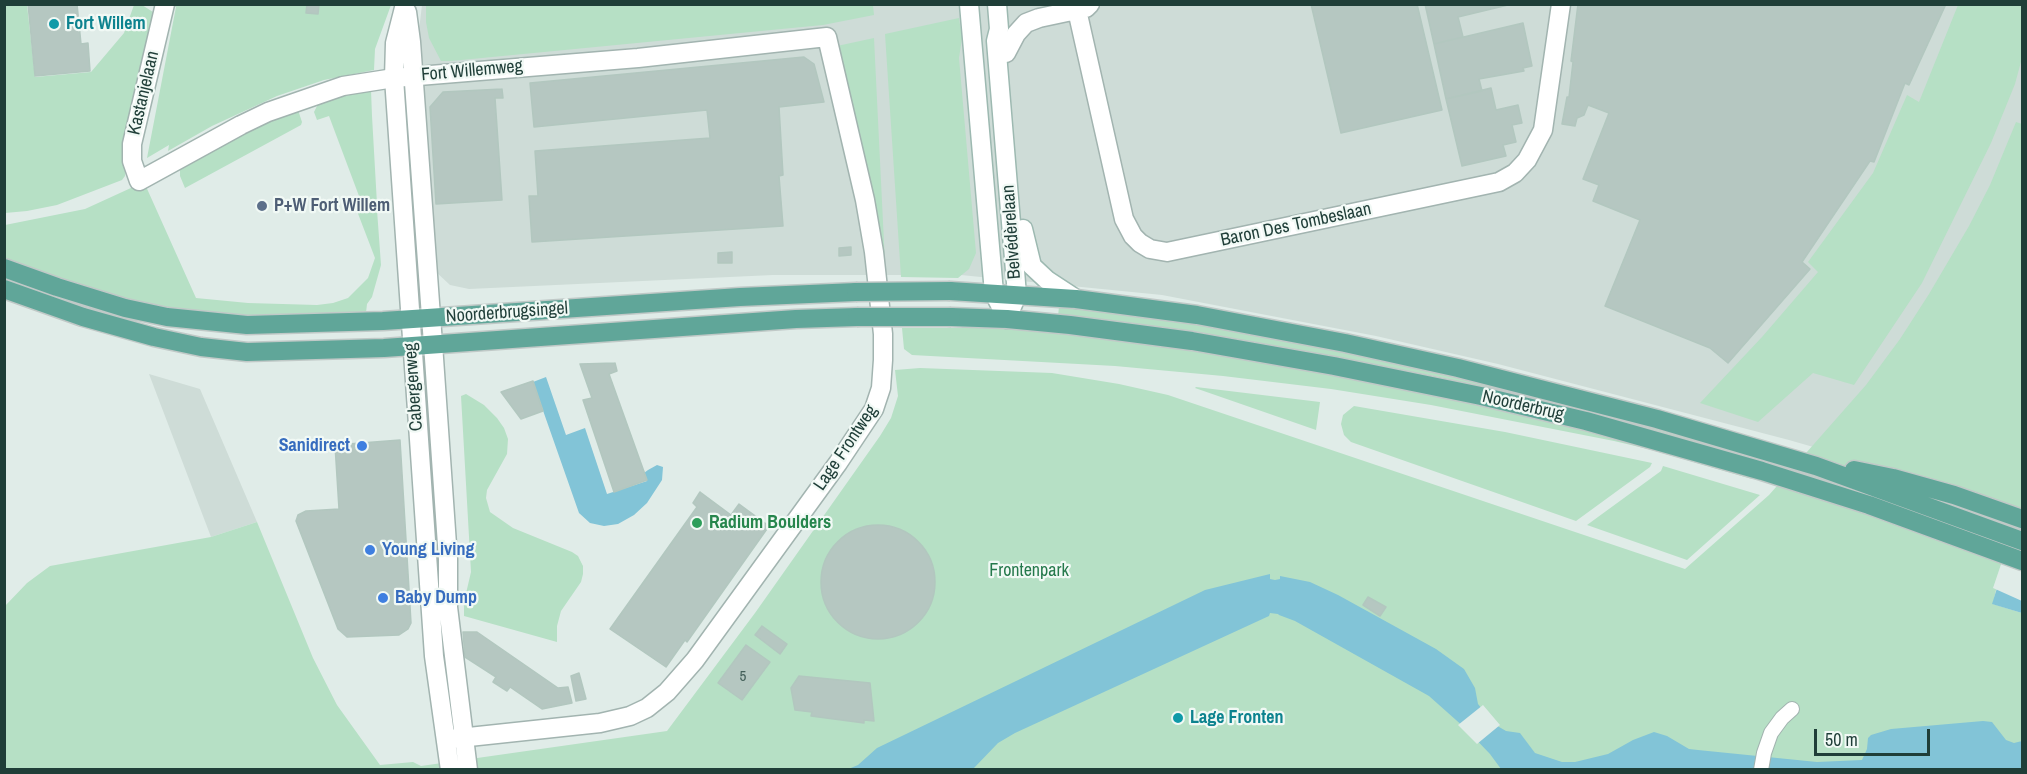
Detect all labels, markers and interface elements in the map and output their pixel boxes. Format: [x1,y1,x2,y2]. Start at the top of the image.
place label: Fort Willem [66,13,146,35]
marker: Fort Willem [47,17,61,31]
street label: Kastanjelaan [124,49,164,137]
street label: Fort Willemweg [420,56,524,86]
street label: Belvédèrelaan [998,184,1026,280]
place label: P+W Fort Willem [274,195,390,217]
street label: Baron Des Tombeslaan [1219,198,1373,252]
marker: P+W Fort Willem [255,199,269,213]
street label: Noorderbrugsingel [445,298,569,328]
street label: Cabergerweg [400,342,428,432]
street label: Noorderbrug [1480,386,1566,426]
street label: Lage Frontweg [810,401,882,495]
place label: Sanidirect [279,435,350,457]
marker: Sanidirect [355,439,369,453]
place label: Radium Boulders [709,512,831,534]
marker: Radium Boulders [690,516,704,530]
place label: Young Living [382,539,474,561]
marker: Young Living [363,543,377,557]
park label: Frontenpark [989,560,1069,582]
place label: Baby Dump [395,587,477,609]
marker: Baby Dump [376,591,390,605]
house number: 5 [740,668,746,686]
place label: Lage Fronten [1190,707,1283,729]
marker: Lage Fronten [1171,711,1185,725]
scale bar [1817,717,1932,755]
text: 50 m [1825,727,1858,752]

